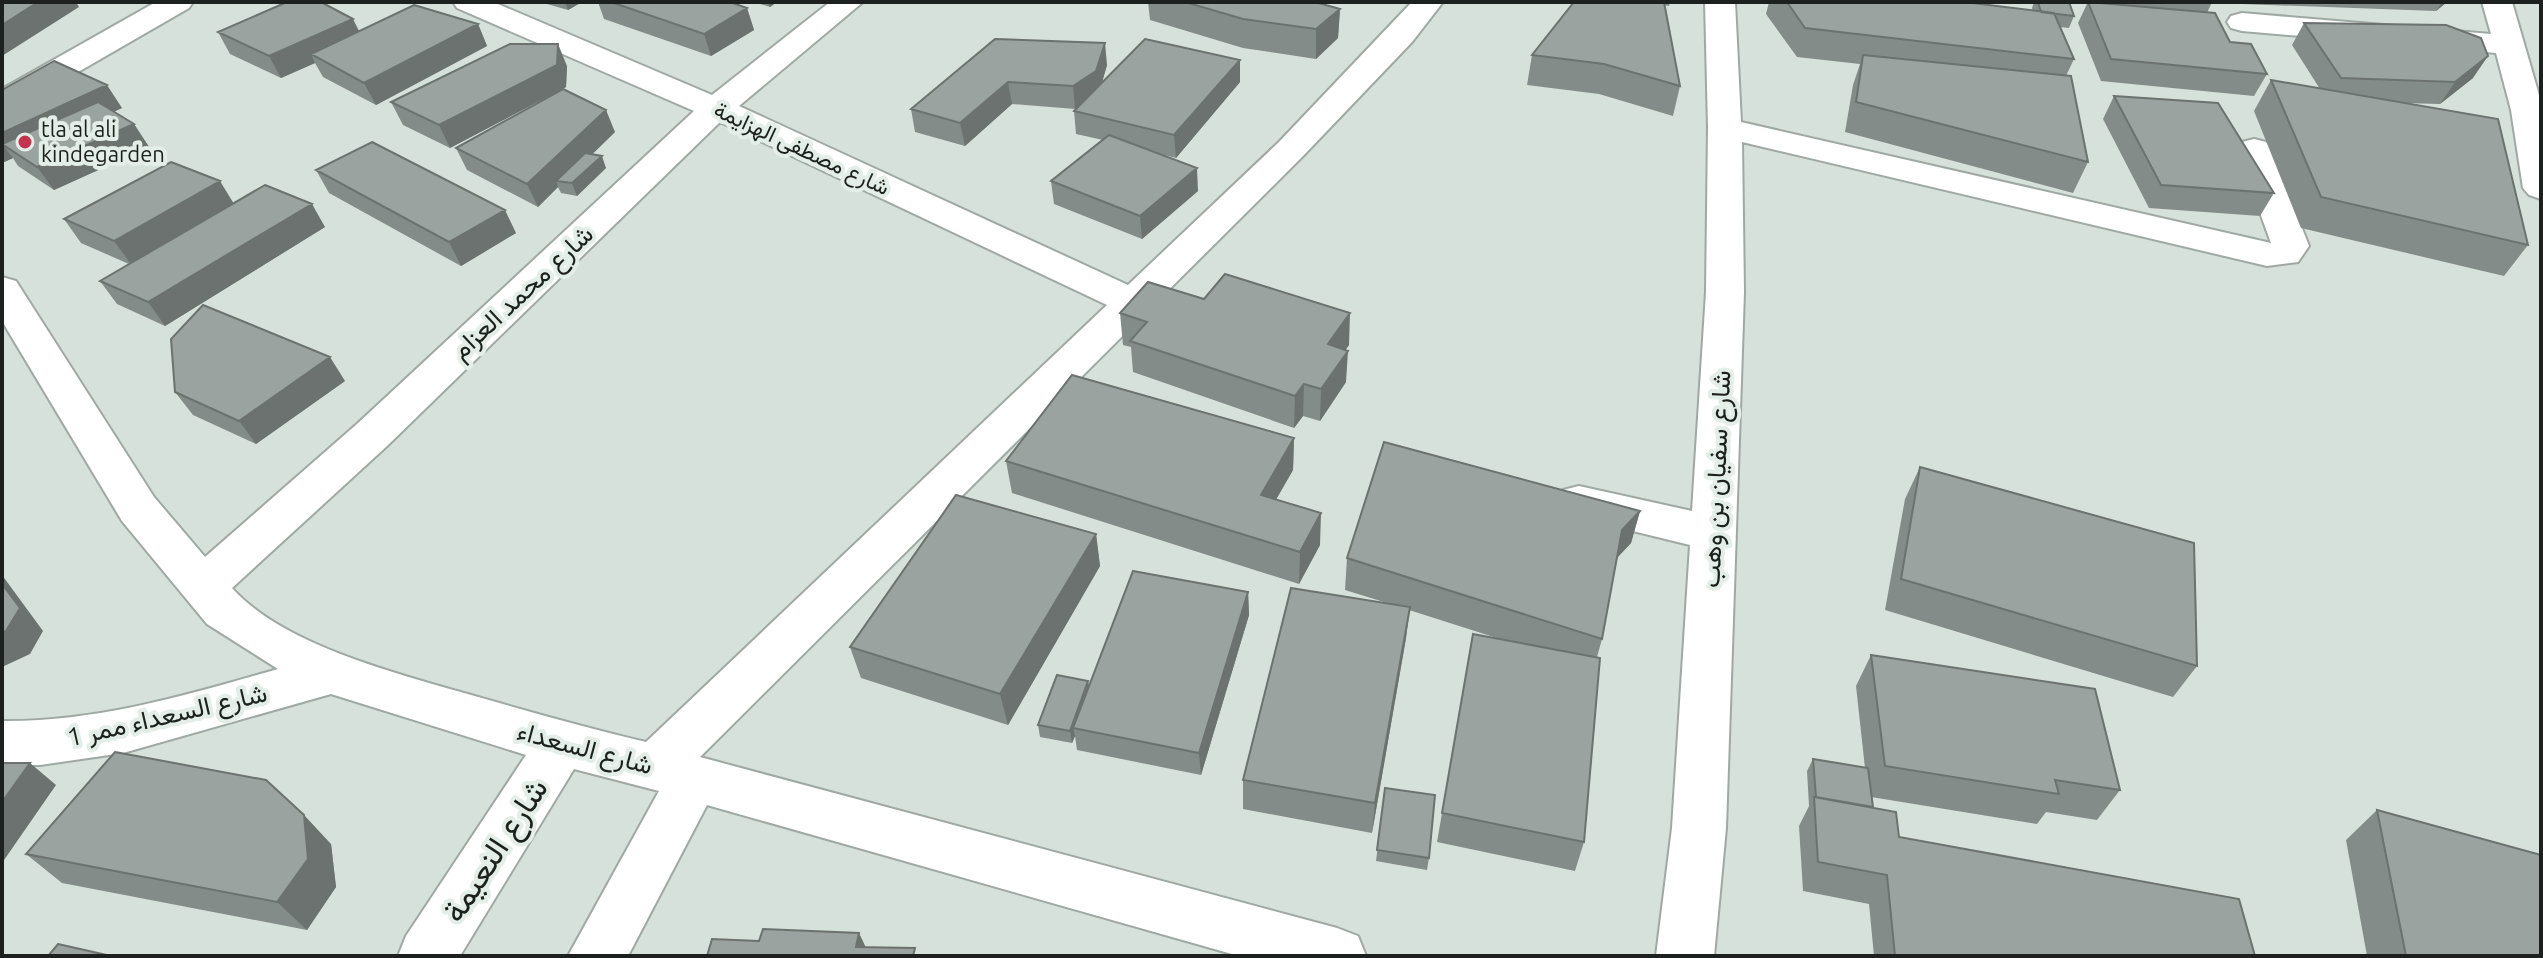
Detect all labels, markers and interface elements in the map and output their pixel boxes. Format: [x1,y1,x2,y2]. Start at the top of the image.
street label: شارع مصطفى الهزايمة [709,96,894,202]
place label: tla al ali kindegarden [41,116,165,166]
marker: tla al ali kindegarden [16,133,34,151]
street label: شارع محمد العزام [445,219,601,367]
street label: شارع سفيان بن وهب [1695,370,1740,589]
street label: شارع السعداء ممر 1 [64,677,271,756]
street label: شارع السعداء [513,716,656,783]
street label: شارع النعيمة [434,771,558,931]

